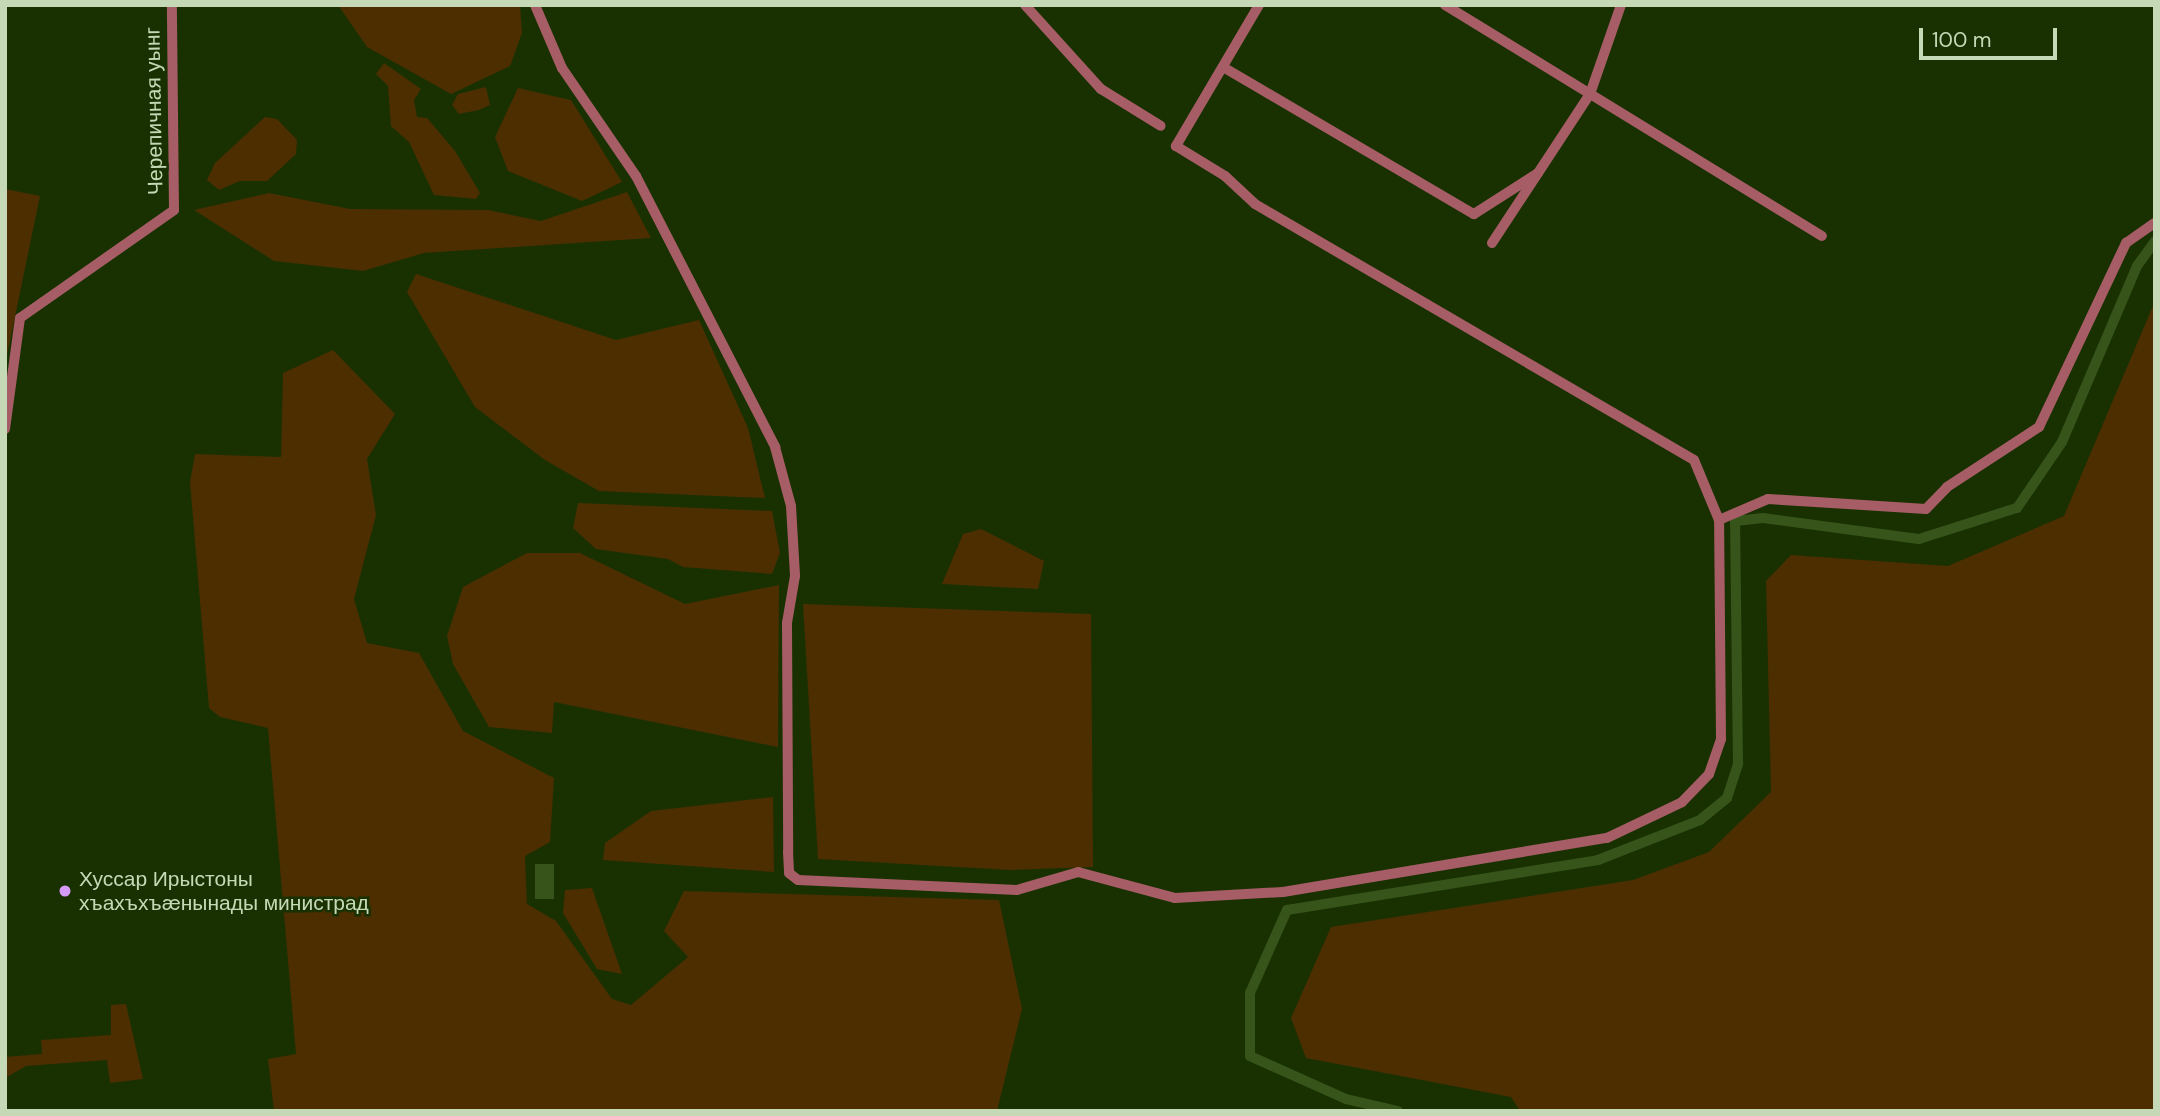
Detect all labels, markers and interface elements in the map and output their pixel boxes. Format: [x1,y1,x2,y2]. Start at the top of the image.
scale bar [1922,14,2060,58]
text: 100 m [1932,26,1992,54]
street label: Черепичная уынг [140,27,168,195]
place label: Хуссар Ирыстоны хъахъхъæнынады министрад [79,866,369,916]
marker: Хуссар Ирыстоны хъахъхъæнынады министрад [57,883,73,899]

